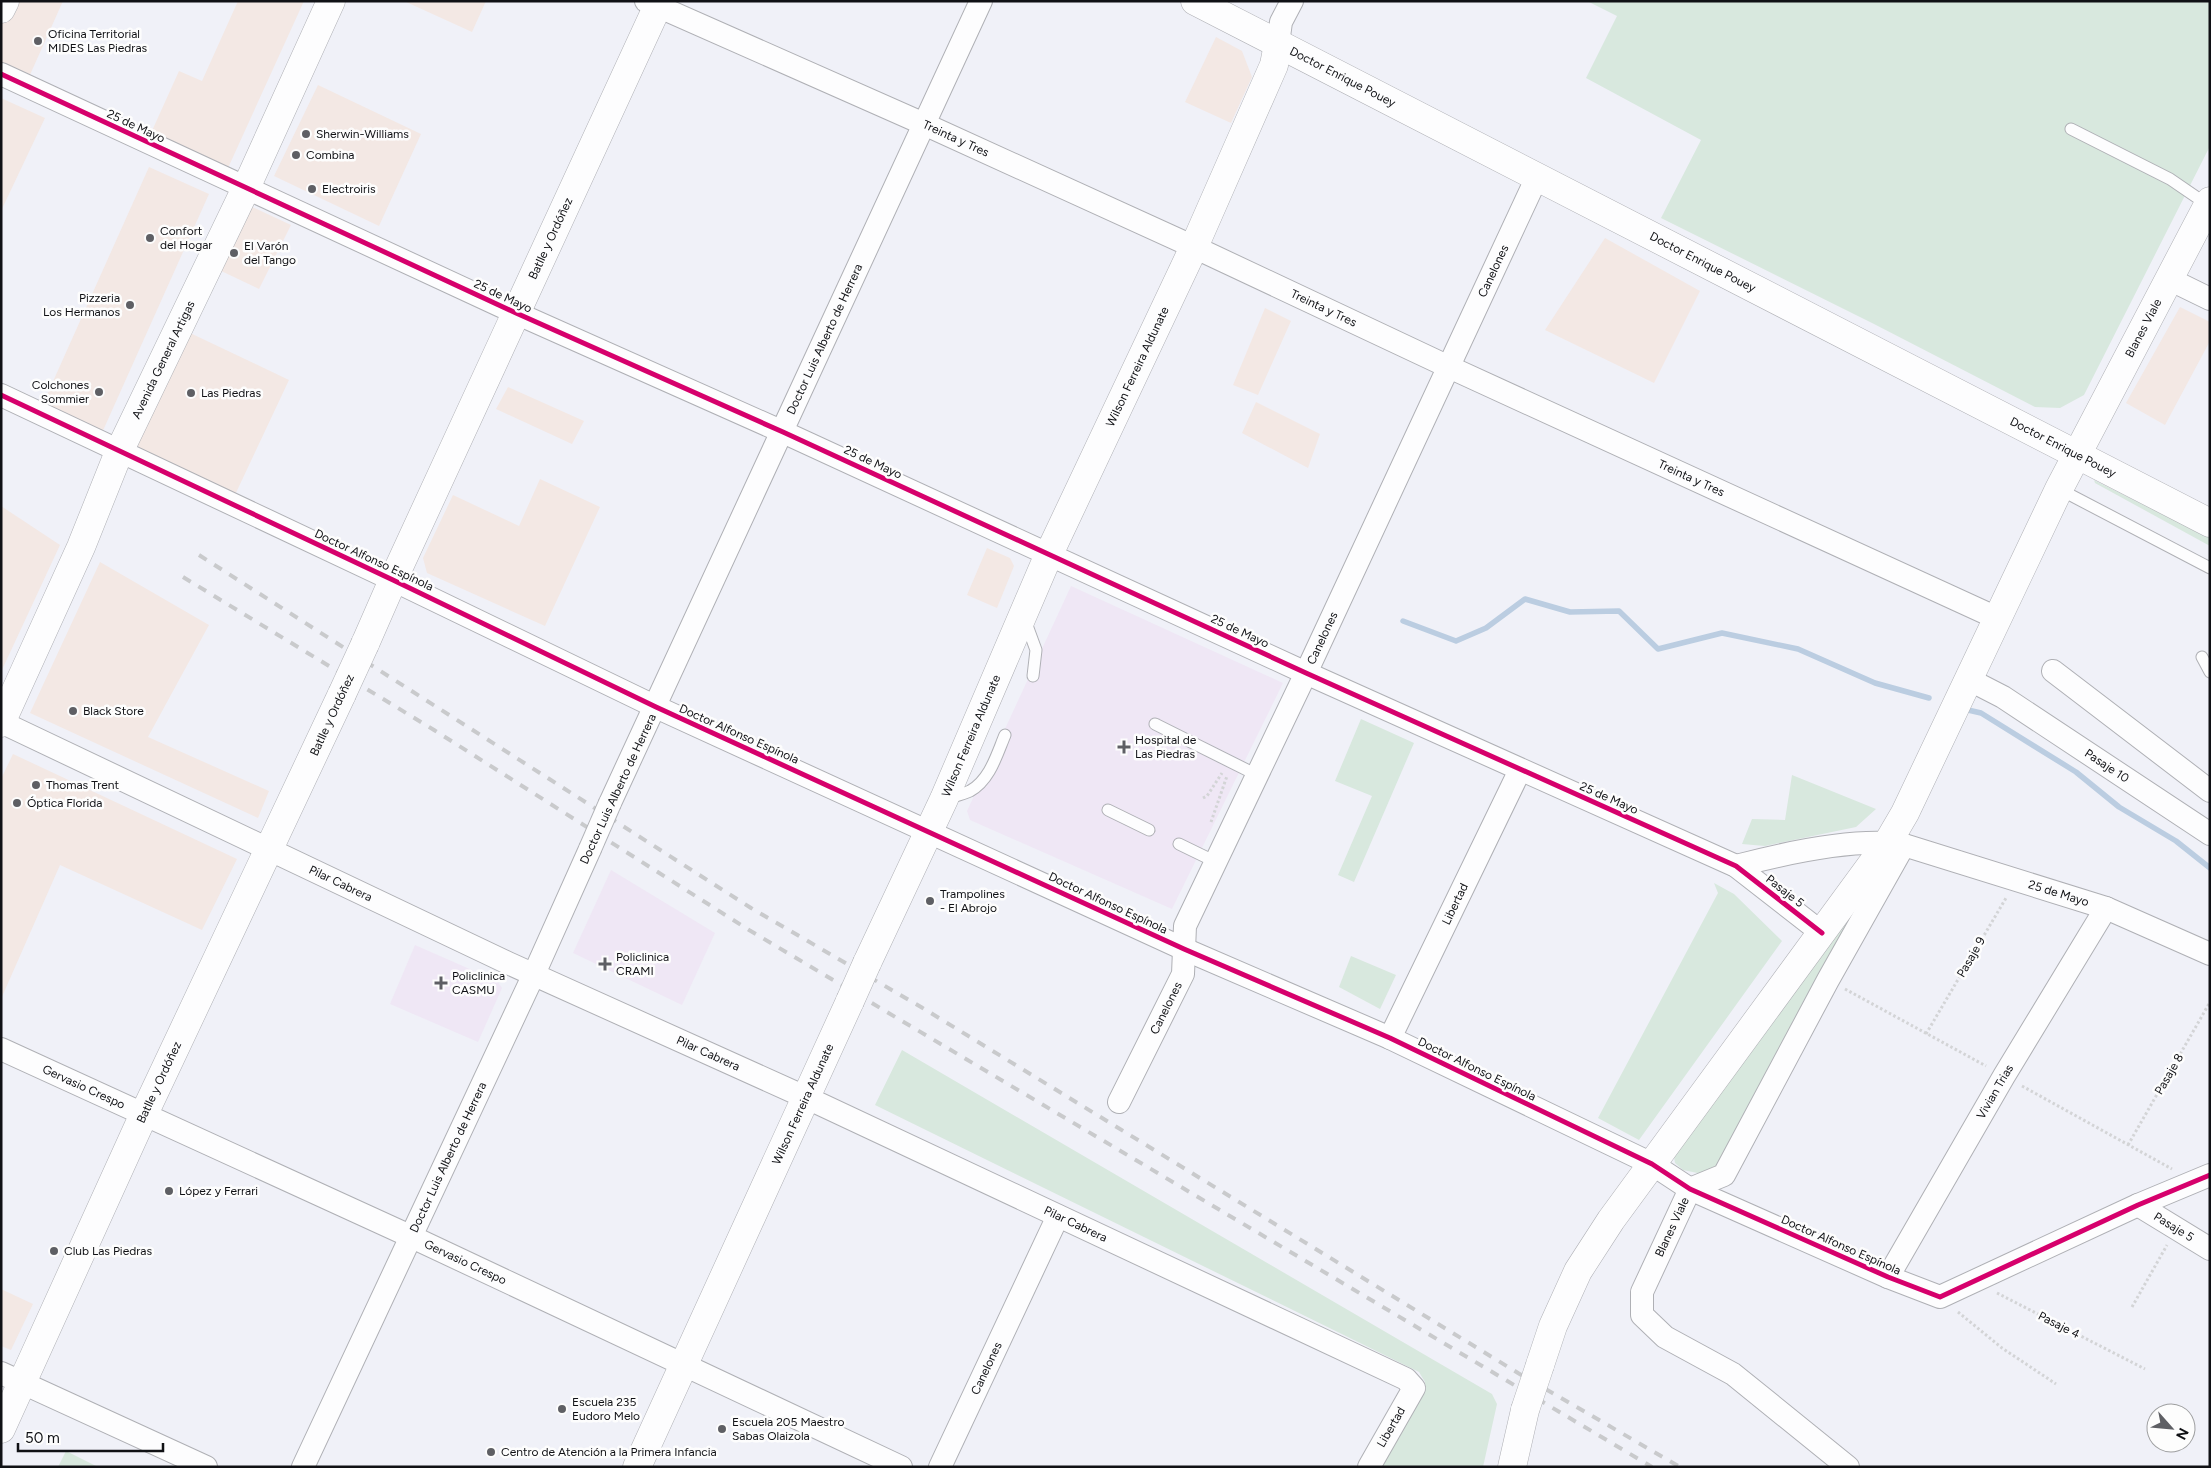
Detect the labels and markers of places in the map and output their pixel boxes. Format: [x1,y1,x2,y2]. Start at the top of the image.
place label: Oficina Territorial MIDES Las Piedras [48,27,148,55]
marker: Oficina Territorial MIDES Las Piedras [32,35,44,47]
place label: Sherwin-Williams [316,127,409,141]
marker: Sherwin-Williams [300,128,312,140]
place label: Combina [306,148,354,162]
marker: Combina [290,149,302,161]
place label: Electroiris [322,182,376,196]
marker: Electroiris [306,183,318,195]
place label: Confort del Hogar [160,224,212,252]
marker: Confort del Hogar [144,232,156,244]
place label: El Varón del Tango [244,239,296,267]
marker: El Varón del Tango [228,247,240,259]
place label: Pizzeria Los Hermanos [43,291,120,319]
marker: Pizzeria Los Hermanos [124,299,136,311]
place label: Colchones Sommier [32,378,89,406]
marker: Colchones Sommier [93,386,105,398]
place label: Las Piedras [201,386,261,400]
marker: Las Piedras [185,387,197,399]
place label: Black Store [83,704,144,718]
marker: Black Store [67,705,79,717]
place label: Hospital de Las Piedras [1135,733,1197,761]
marker: Hospital de Las Piedras [1117,740,1131,754]
place label: Thomas Trent [46,778,120,792]
marker: Thomas Trent [30,779,42,791]
place label: Óptica Florida [27,796,102,810]
marker: Óptica Florida [11,797,23,809]
place label: Trampolines - El Abrojo [940,887,1005,915]
marker: Trampolines - El Abrojo [924,895,936,907]
place label: Policlinica CRAMI [616,950,669,978]
marker: Policlinica CRAMI [598,957,612,971]
place label: Policlinica CASMU [452,969,505,997]
marker: Policlinica CASMU [434,976,448,990]
place label: López y Ferrari [179,1184,258,1198]
marker: López y Ferrari [163,1185,175,1197]
place label: Club Las Piedras [64,1244,152,1258]
marker: Club Las Piedras [48,1245,60,1257]
place label: Escuela 235 Eudoro Melo [572,1395,640,1423]
marker: Escuela 235 Eudoro Melo [556,1403,568,1415]
place label: Escuela 205 Maestro Sabas Olaizola [732,1415,844,1443]
marker: Escuela 205 Maestro Sabas Olaizola [716,1423,728,1435]
place label: Centro de Atención a la Primera Infancia [501,1445,717,1459]
marker: Centro de Atención a la Primera Infancia [485,1446,497,1458]

